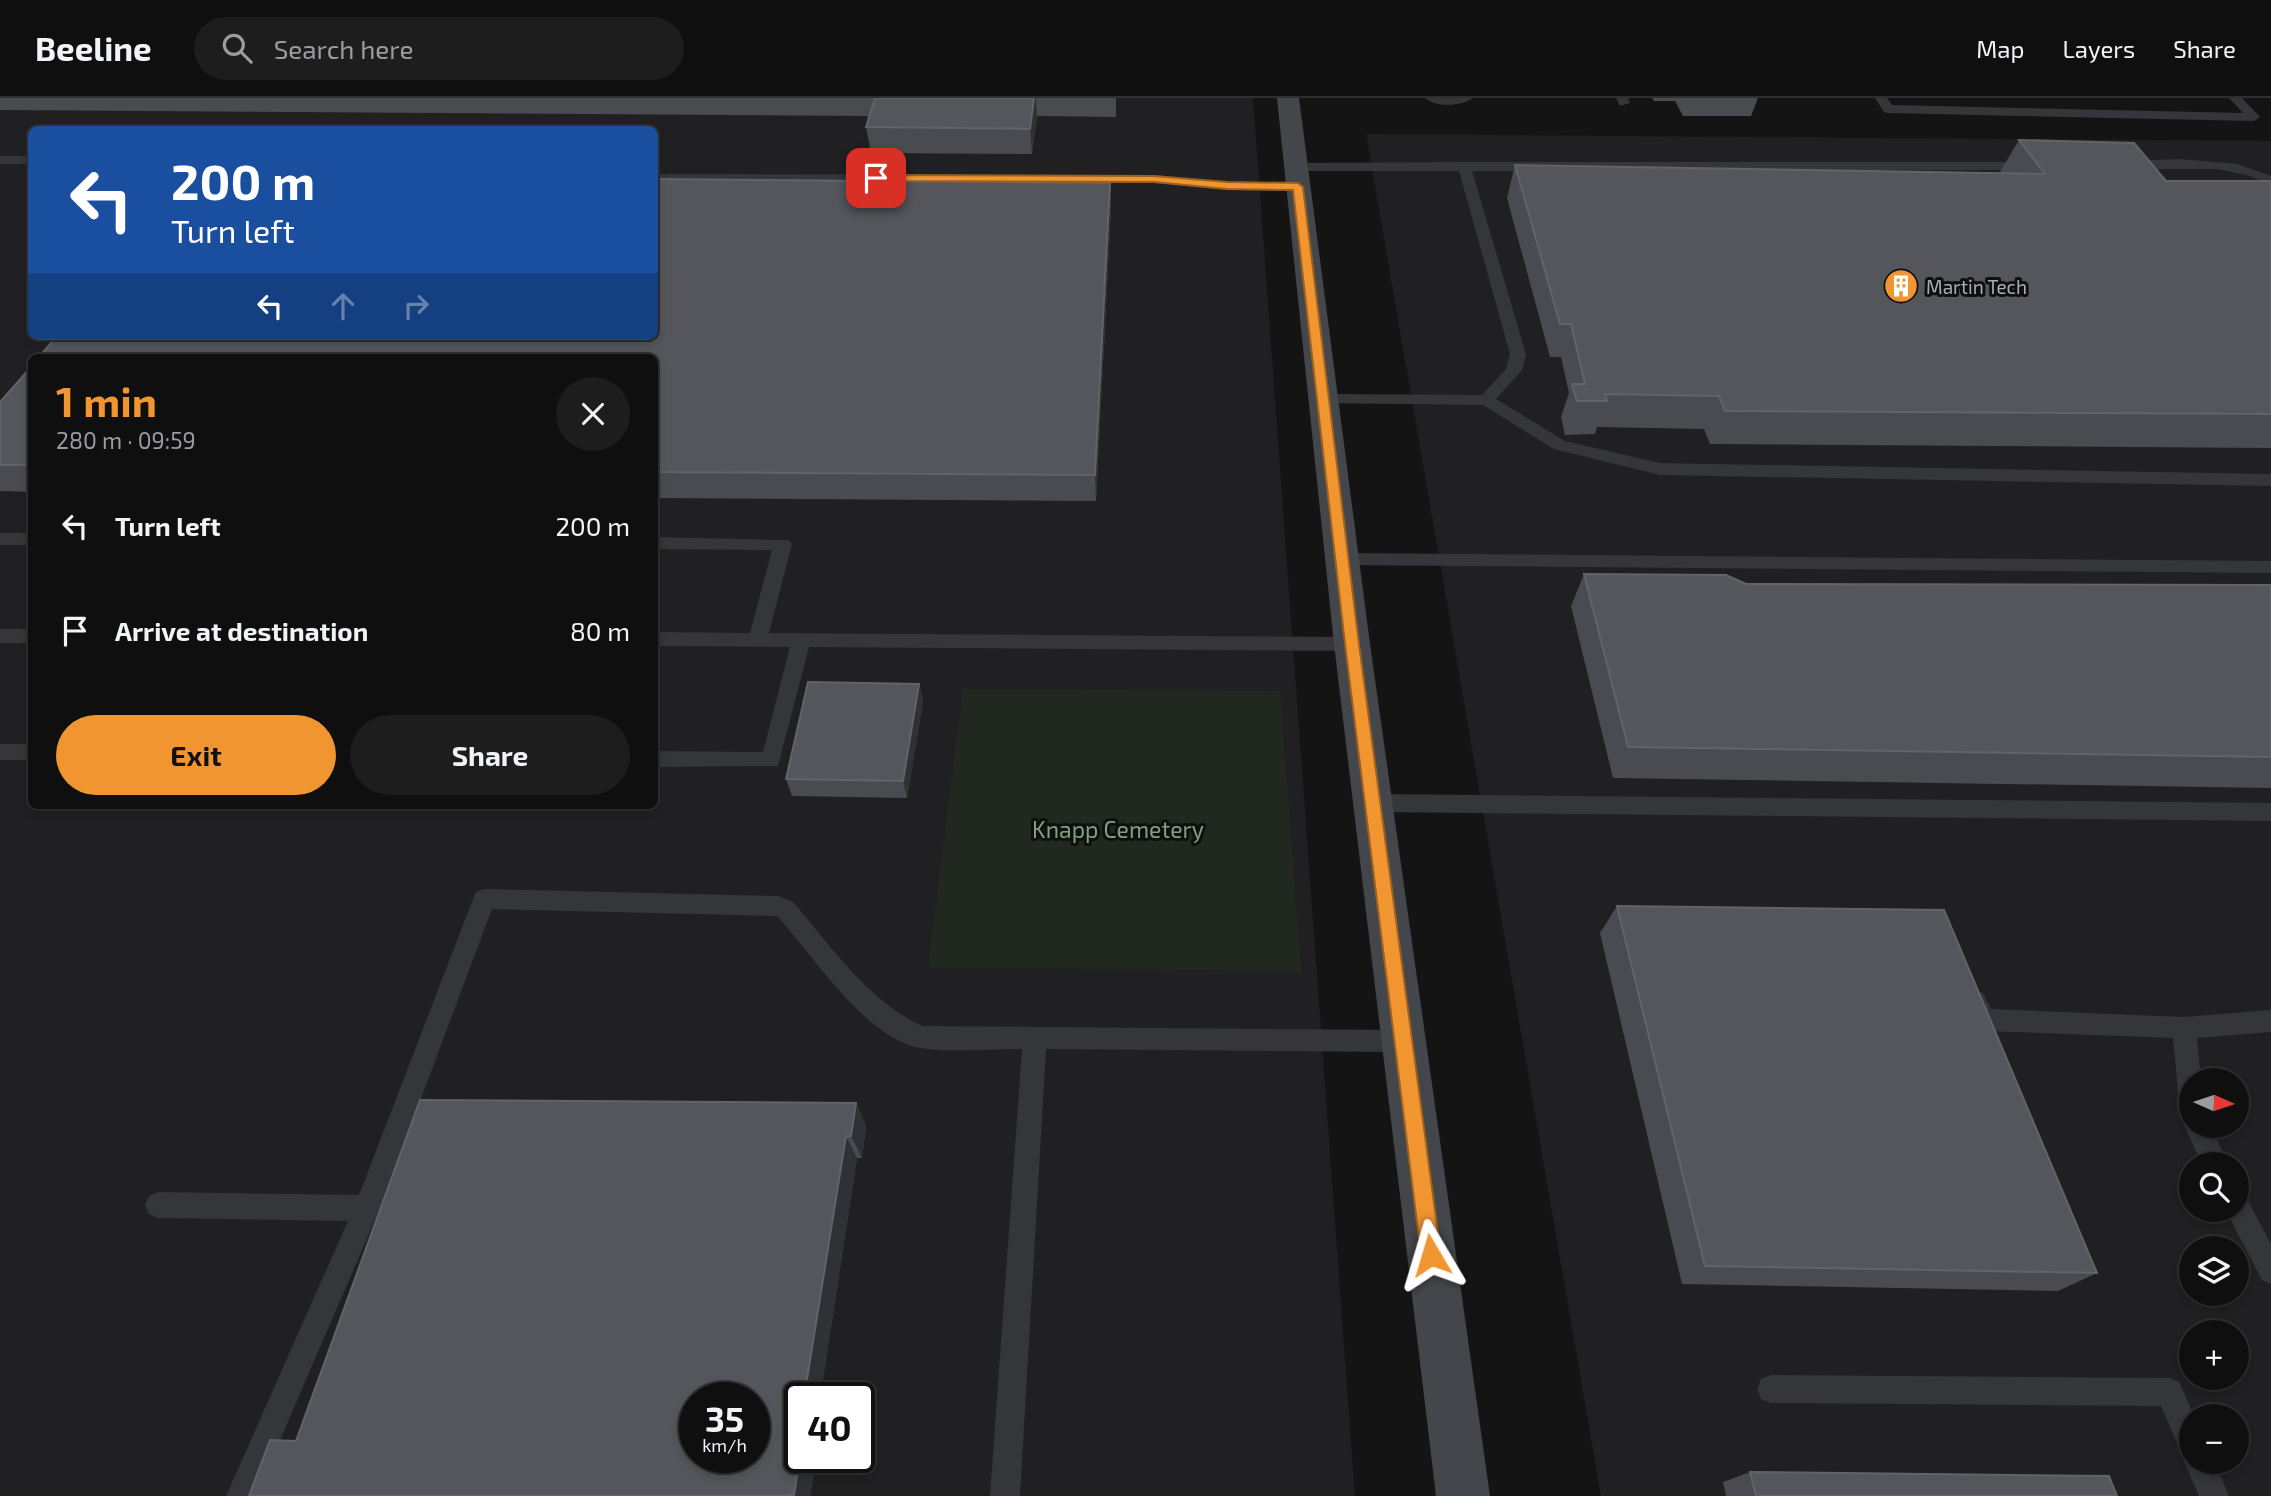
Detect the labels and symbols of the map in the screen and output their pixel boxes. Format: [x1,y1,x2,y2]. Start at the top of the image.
pin [846,148,906,208]
building icon: Martin Tech [1882,267,1920,305]
place label: Martin Tech [1926,275,2027,298]
park label: Knapp Cemetery [1032,815,1204,843]
north arrow [2179,1068,2249,1138]
position arrow [1394,1218,1468,1292]
speed limit sign: 40 [784,1382,875,1473]

